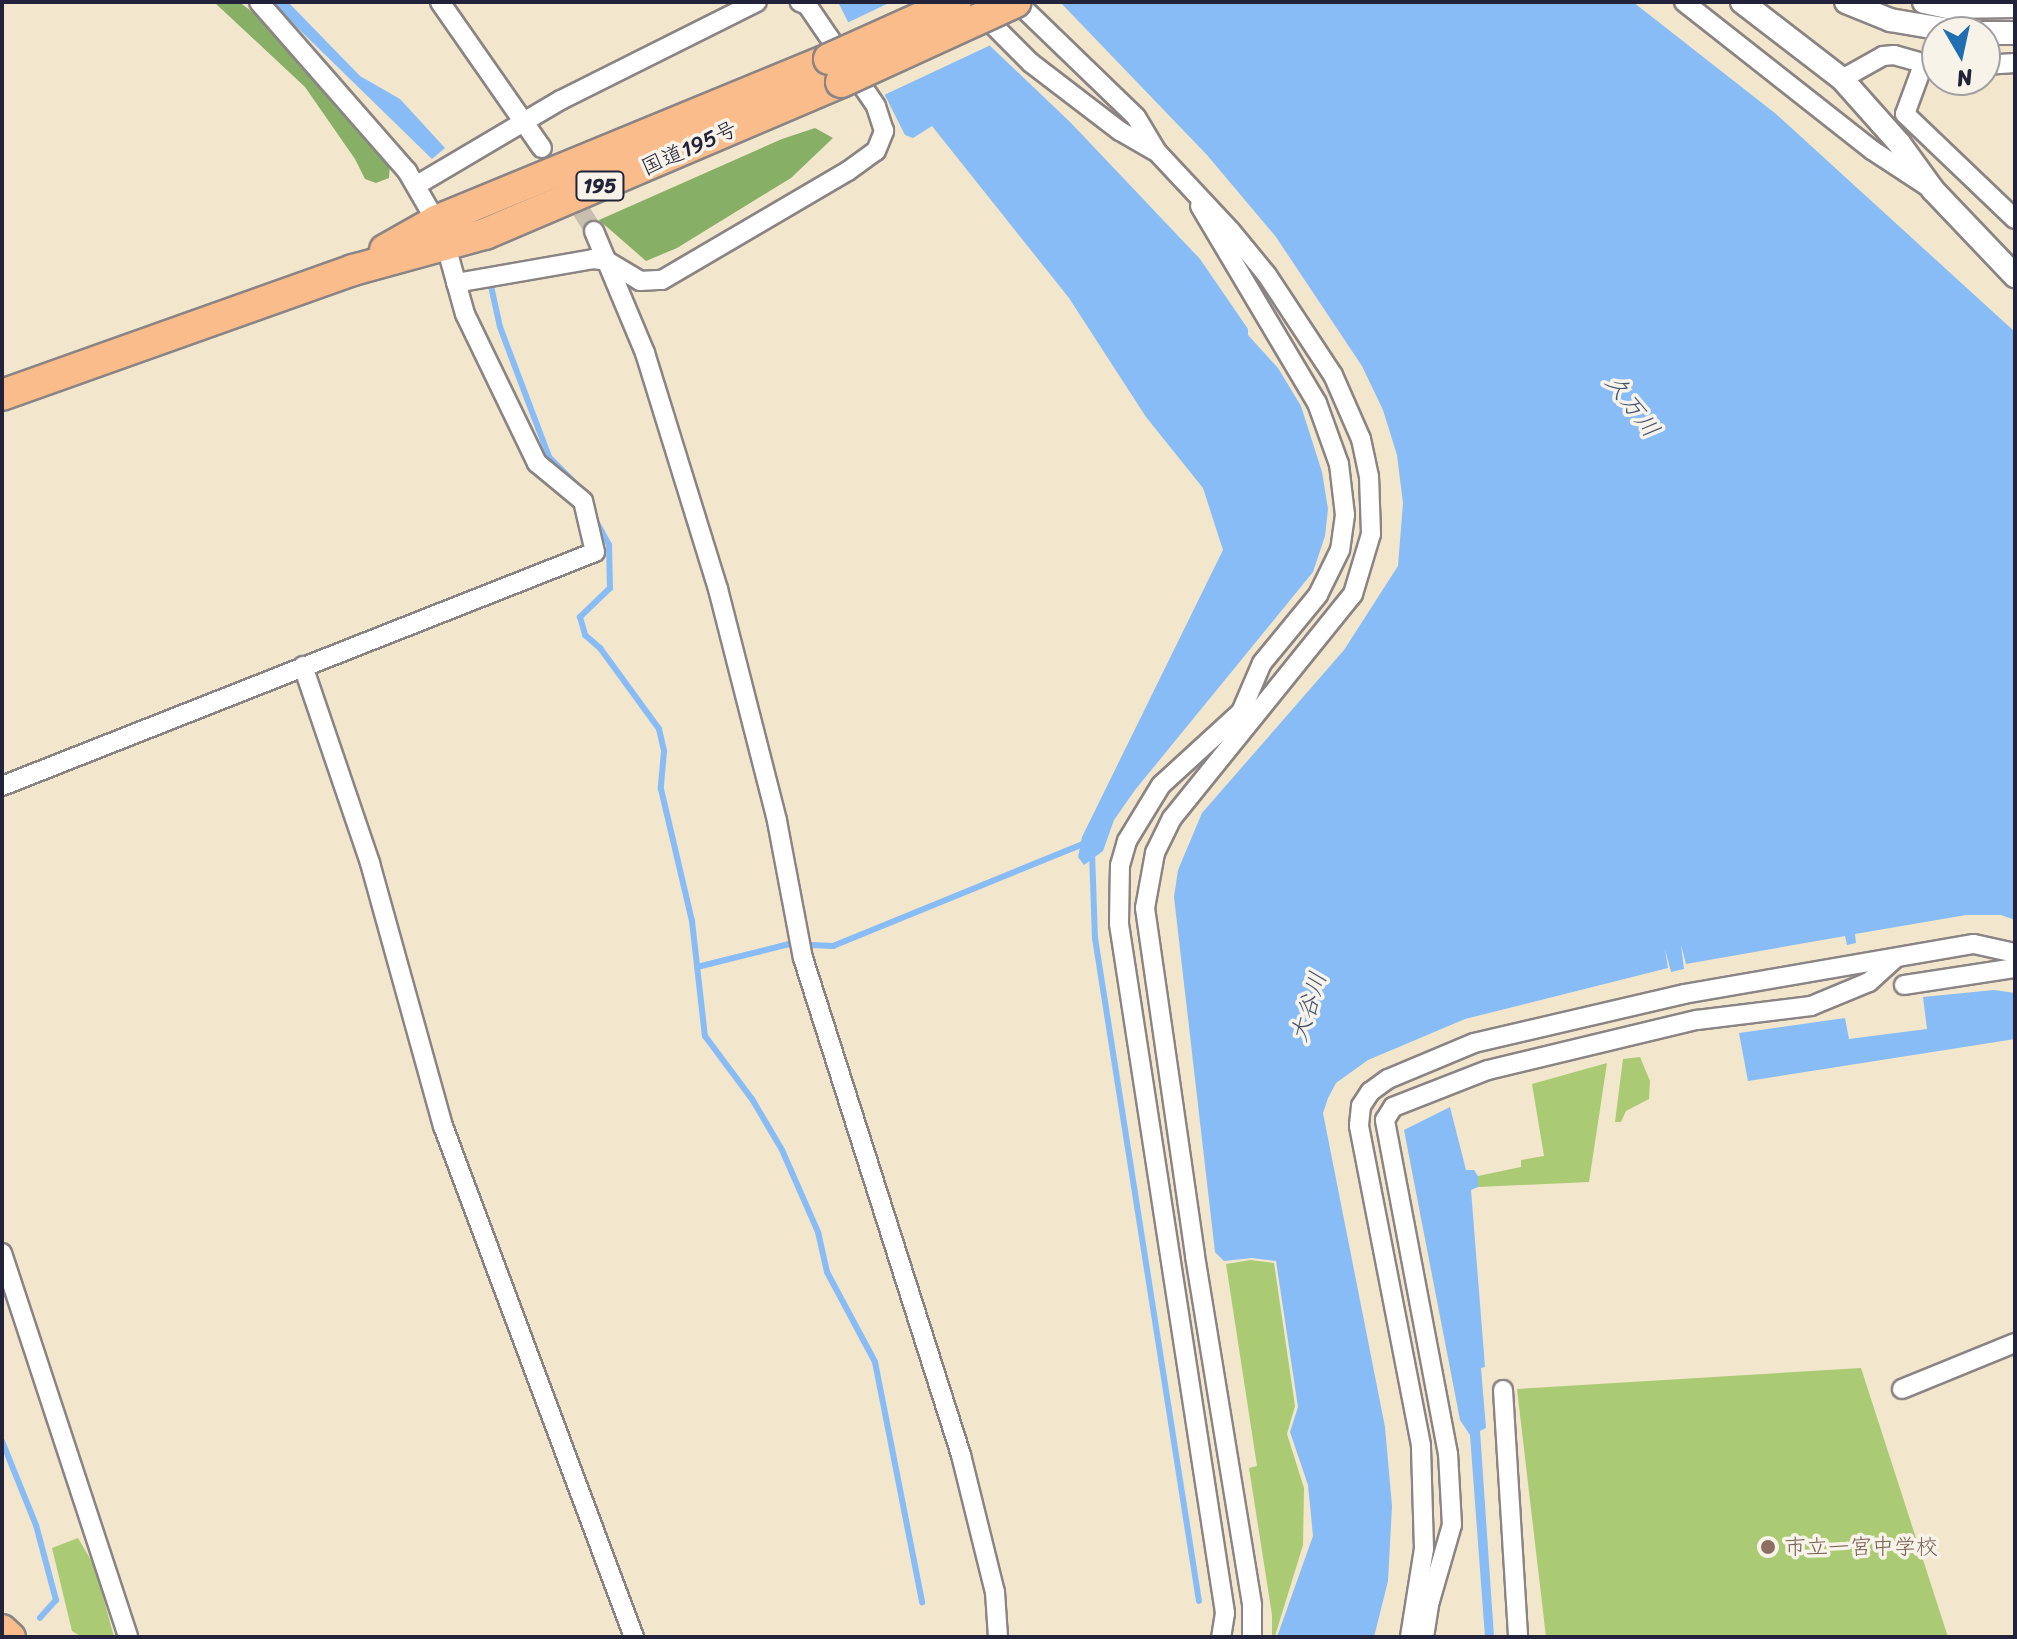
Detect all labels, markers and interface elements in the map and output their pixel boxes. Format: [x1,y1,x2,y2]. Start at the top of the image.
north arrow [1921,16,2001,96]
text: N [1954,58,1975,99]
street label: 国道195号 [637,115,741,181]
road number: 195 [574,170,626,202]
water label: 久万川 [1599,369,1665,443]
water label: 大谷川 [1285,968,1333,1046]
place label: 市立一宮中学校 [1784,1534,1938,1560]
marker: 市立一宮中学校 [1759,1538,1777,1556]

